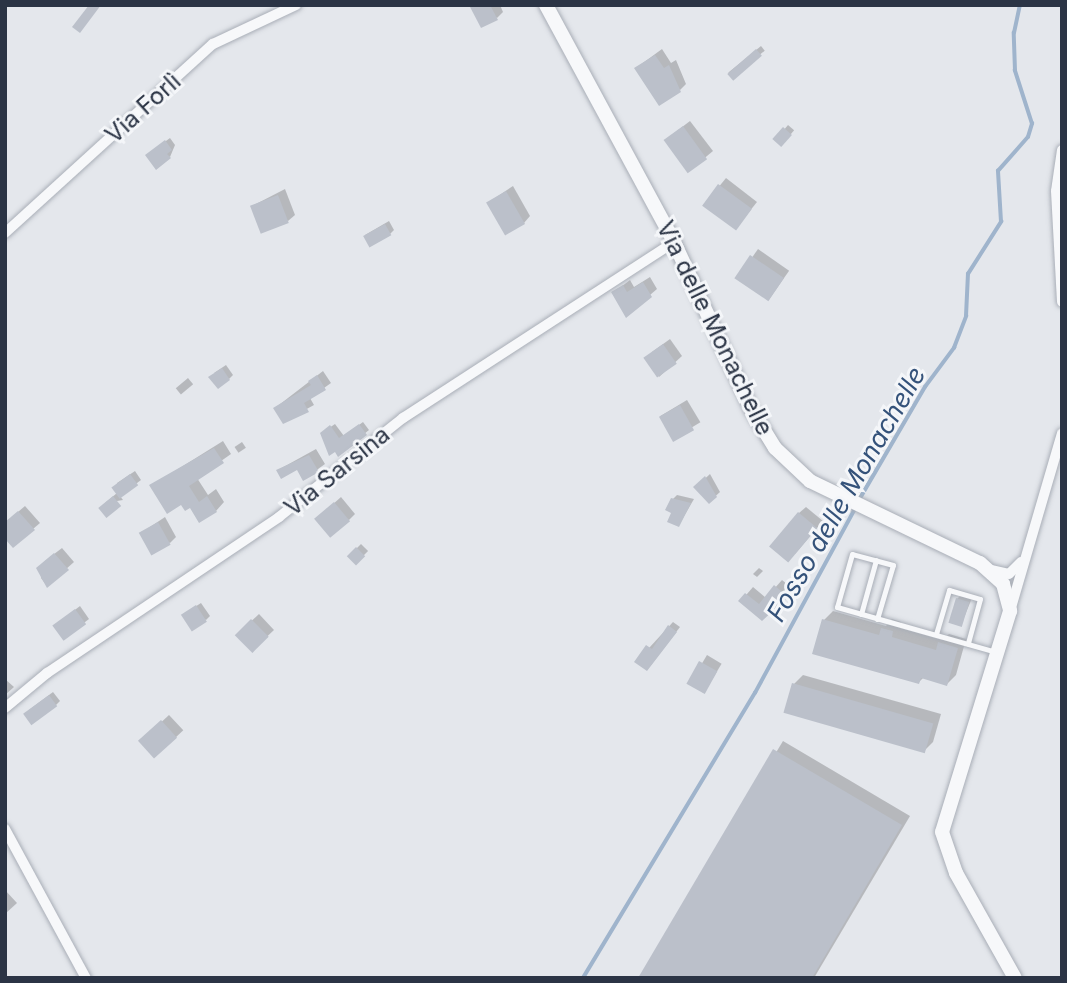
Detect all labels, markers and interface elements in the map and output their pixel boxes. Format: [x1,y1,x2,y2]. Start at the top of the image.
street label: Via Forlì [99,67,187,149]
street label: Via delle Monachelle [651,216,779,440]
water label: Fosso delle Monachelle [760,361,932,627]
street label: Via Sarsina [279,420,395,522]

